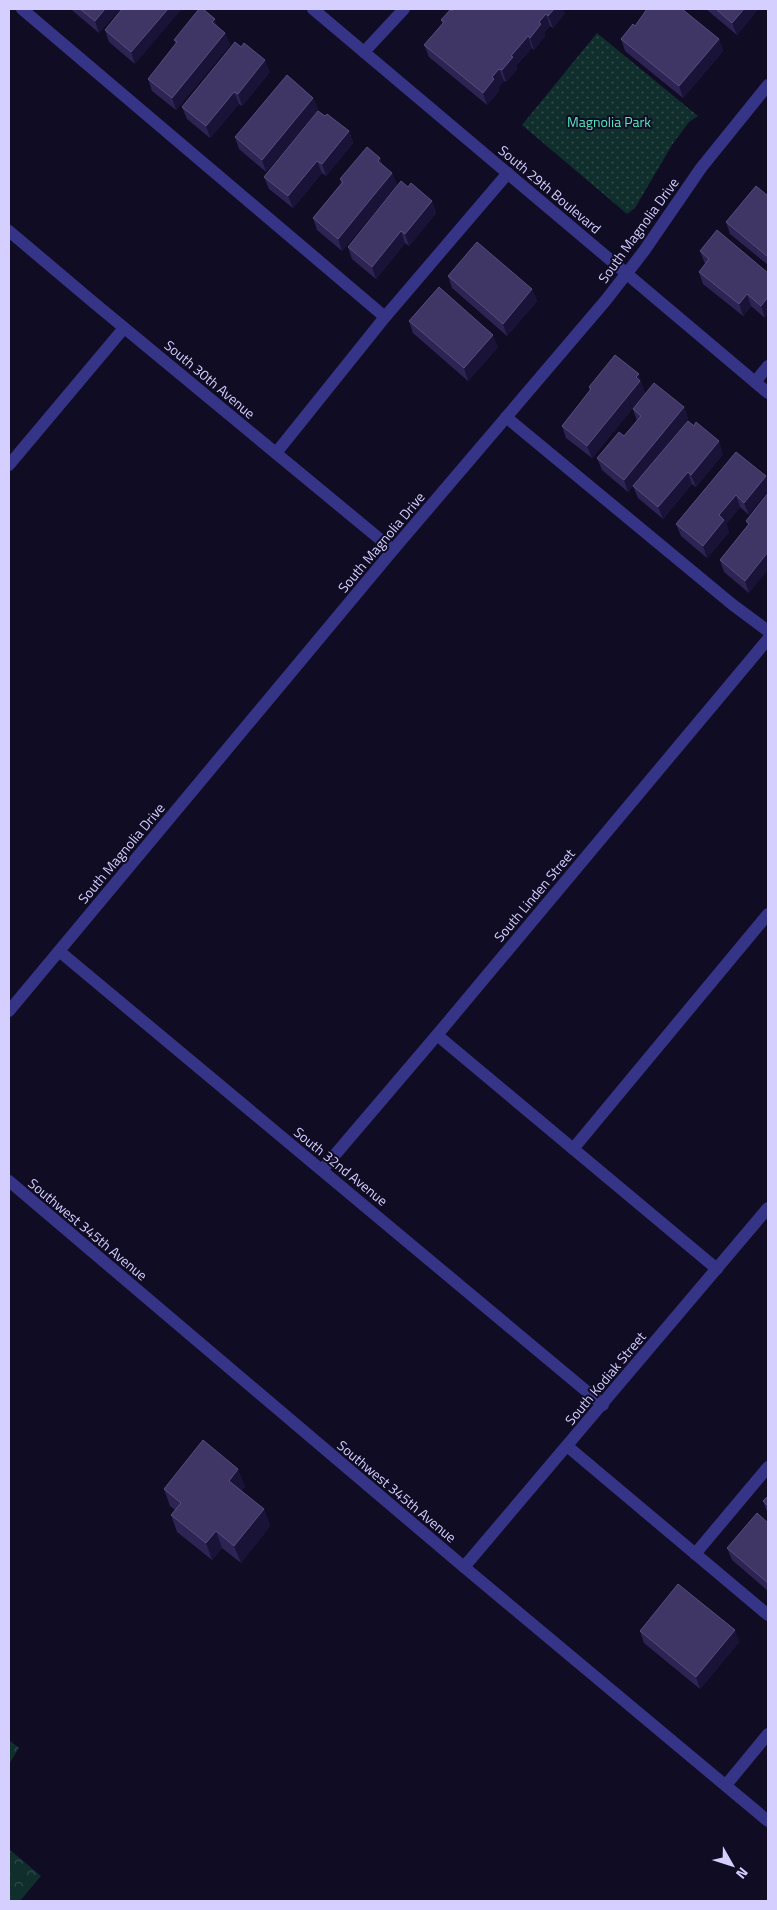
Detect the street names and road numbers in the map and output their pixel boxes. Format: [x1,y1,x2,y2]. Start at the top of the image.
street label: South 29th Boulevard [494,140,606,238]
street label: South Magnolia Drive [593,173,683,287]
street label: South 30th Avenue [160,335,260,423]
street label: South Magnolia Drive [333,487,429,597]
street label: South Magnolia Drive [73,798,169,908]
street label: South Linden Street [489,844,580,946]
street label: South 32nd Avenue [290,1122,392,1210]
street label: Southwest 345th Avenue [24,1173,152,1285]
street label: South Kodiak Street [560,1327,651,1429]
street label: Southwest 345th Avenue [333,1435,461,1547]

